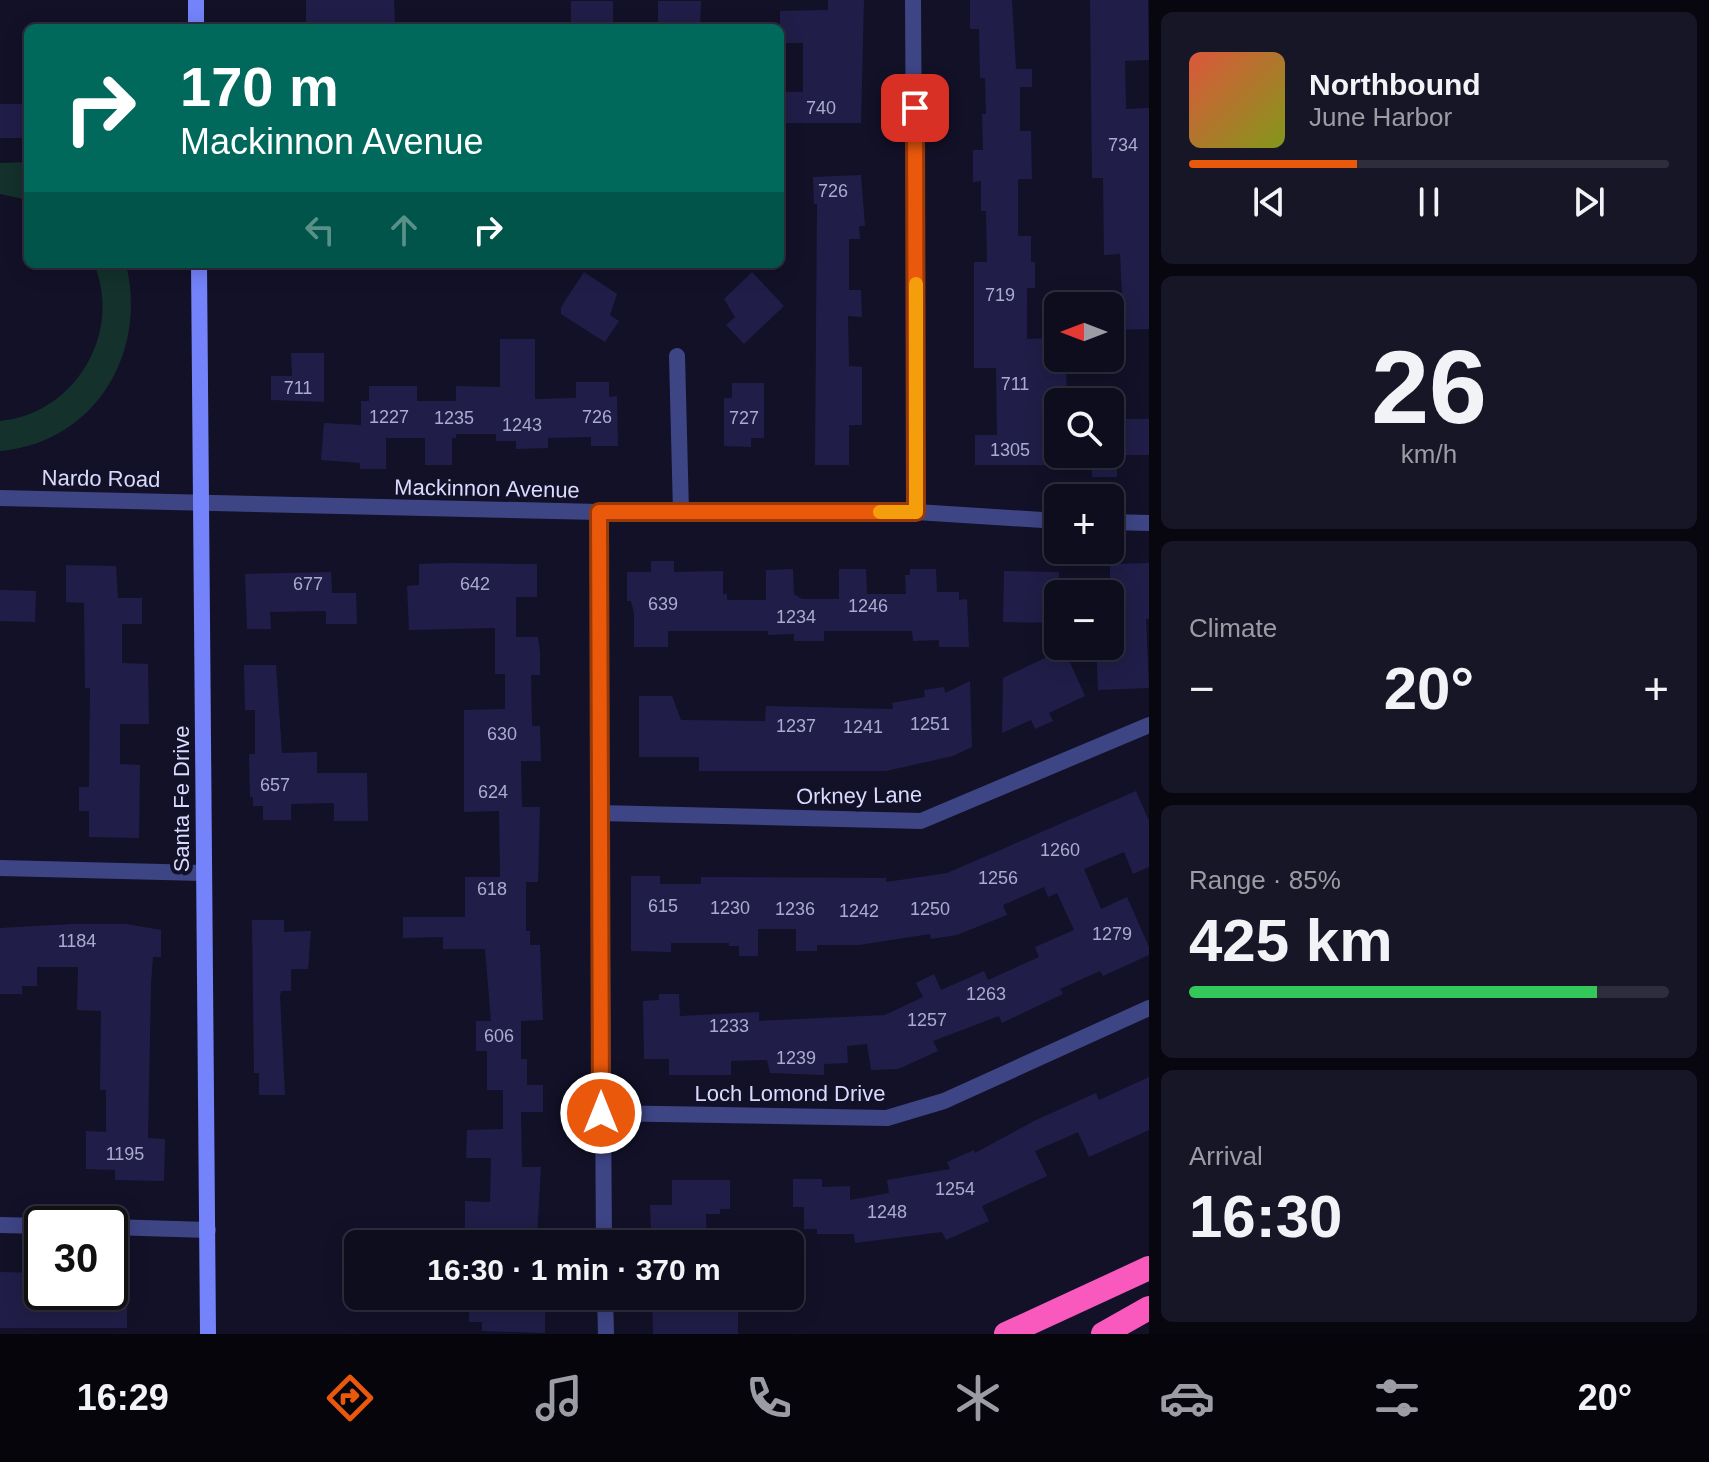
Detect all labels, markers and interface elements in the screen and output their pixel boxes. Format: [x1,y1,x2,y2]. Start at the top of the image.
text: 170 m [180,55,339,118]
icon: right [48,56,152,160]
text: Northbound [1309,68,1481,101]
pin [881,74,949,142]
icon: arrive [893,86,937,130]
house number: 740 [806,98,836,118]
text: June Harbor [1309,102,1452,132]
text: Mackinnon Avenue [180,121,484,162]
house number: 734 [1108,135,1138,155]
icon: previous [1247,180,1291,224]
icon: pause [1407,180,1451,224]
icon: next [1567,180,1611,224]
house number: 726 [818,181,848,201]
icon: left [298,208,342,252]
icon: ahead [382,208,426,252]
icon: right [466,208,510,252]
house number: 719 [985,285,1015,305]
north arrow [1044,292,1124,372]
map controls [1044,292,1124,660]
text: 26 [1371,329,1487,445]
house number: 711 [1001,374,1029,394]
house number: 711 [284,378,312,398]
button: search [1044,388,1124,468]
house number: 1227 [369,407,409,427]
house number: 726 [582,407,612,427]
house number: 1235 [434,408,474,428]
house number: 727 [729,408,759,428]
house number: 1243 [502,415,542,435]
text: km/h [1401,439,1457,469]
house number: 1305 [990,440,1030,460]
street label: Nardo Road [41,465,161,492]
street label: Mackinnon Avenue [394,474,580,503]
button: + [1044,484,1124,564]
house number: 677 [293,574,323,594]
house number: 642 [460,574,490,594]
button: − [1044,580,1124,660]
house number: 639 [648,594,678,614]
house number: 1246 [848,596,888,616]
house number: 1234 [776,607,816,627]
text: Climate [1189,613,1277,643]
text: 20° [1384,655,1474,722]
text: − [1189,664,1215,713]
text: + [1643,664,1669,713]
house number: 1251 [910,714,950,734]
house number: 1237 [776,716,816,736]
house number: 1241 [843,717,883,737]
house number: 630 [487,724,517,744]
street label: Santa Fe Drive [169,726,194,872]
house number: 657 [260,775,290,795]
house number: 624 [478,782,508,802]
street label: Orkney Lane [796,782,922,809]
house number: 1260 [1040,840,1080,860]
text: Range · 85% [1189,865,1341,895]
house number: 1256 [978,868,1018,888]
house number: 618 [477,879,507,899]
house number: 615 [648,896,678,916]
house number: 1230 [710,898,750,918]
house number: 1236 [775,899,815,919]
house number: 1250 [910,899,950,919]
house number: 1242 [839,901,879,921]
text: 425 km [1189,907,1393,974]
house number: 1279 [1092,924,1132,944]
house number: 1184 [58,931,96,951]
house number: 1263 [966,984,1006,1004]
house number: 1257 [907,1010,947,1030]
house number: 1233 [709,1016,749,1036]
house number: 606 [484,1026,514,1046]
house number: 1239 [776,1048,816,1068]
position arrow [559,1071,643,1155]
street label: Loch Lomond Drive [695,1081,885,1106]
text: Arrival [1189,1141,1263,1171]
house number: 1195 [106,1144,144,1164]
house number: 1254 [935,1179,975,1199]
text: 16:30 [1189,1183,1342,1250]
house number: 1248 [867,1202,907,1222]
speed limit sign: 30 [24,1206,128,1310]
text: 16:30 · 1 min · 370 m [427,1253,721,1286]
icon: directions [322,1370,378,1426]
icon: music [531,1370,587,1426]
icon: phone [741,1370,797,1426]
icon: climate [950,1370,1006,1426]
icon: car [1159,1370,1215,1426]
icon: filters [1369,1370,1425,1426]
text: 16:29 [77,1377,169,1418]
text: 20° [1578,1377,1632,1418]

